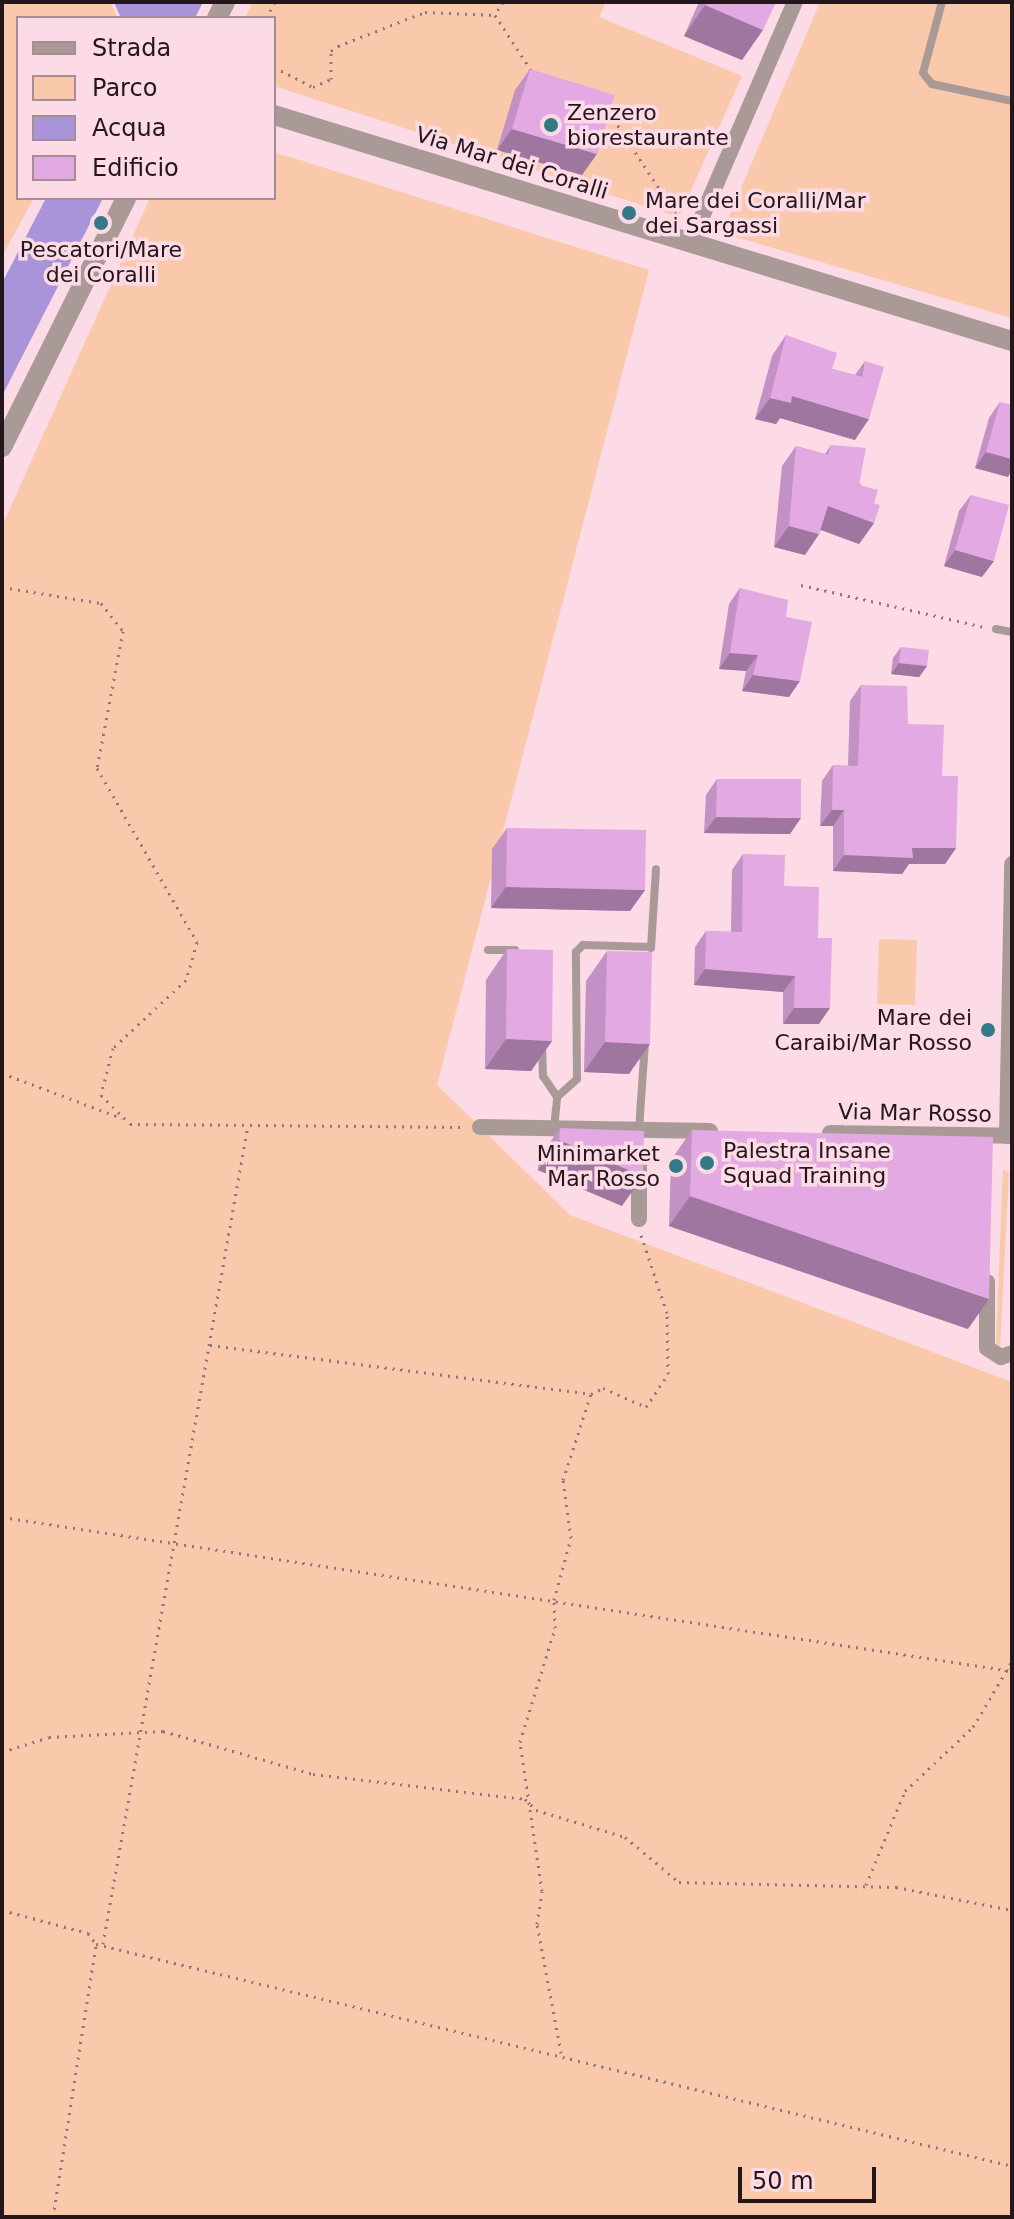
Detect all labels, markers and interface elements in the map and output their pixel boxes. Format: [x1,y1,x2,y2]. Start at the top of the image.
legend [16,16,276,200]
text: Strada [92,34,171,62]
text: Parco [92,74,157,102]
place label: Zenzero biorestaurante [567,99,729,150]
text: Acqua [92,114,166,142]
marker: Zenzero biorestaurante [542,116,560,134]
street label: Via Mar dei Coralli [413,121,611,205]
text: Edificio [92,154,179,182]
place label: Mare dei Coralli/Mar dei Sargassi [645,187,866,238]
marker: Mare dei Coralli/Mar dei Sargassi [620,204,638,222]
marker: Pescatori/Mare dei Coralli [92,214,110,232]
place label: Pescatori/Mare dei Coralli [20,236,182,288]
place label: Mare dei Caraibi/Mar Rosso [774,1004,972,1056]
marker: Mare dei Caraibi/Mar Rosso [979,1021,997,1039]
street label: Via Mar Rosso [838,1098,992,1128]
place label: Palestra Insane Squad Training [723,1137,891,1188]
place label: Minimarket Mar Rosso [537,1140,660,1192]
marker: Palestra Insane Squad Training [698,1154,716,1172]
marker: Minimarket Mar Rosso [667,1157,685,1175]
scale bar [742,2151,880,2201]
text: 50 m [752,2167,814,2195]

